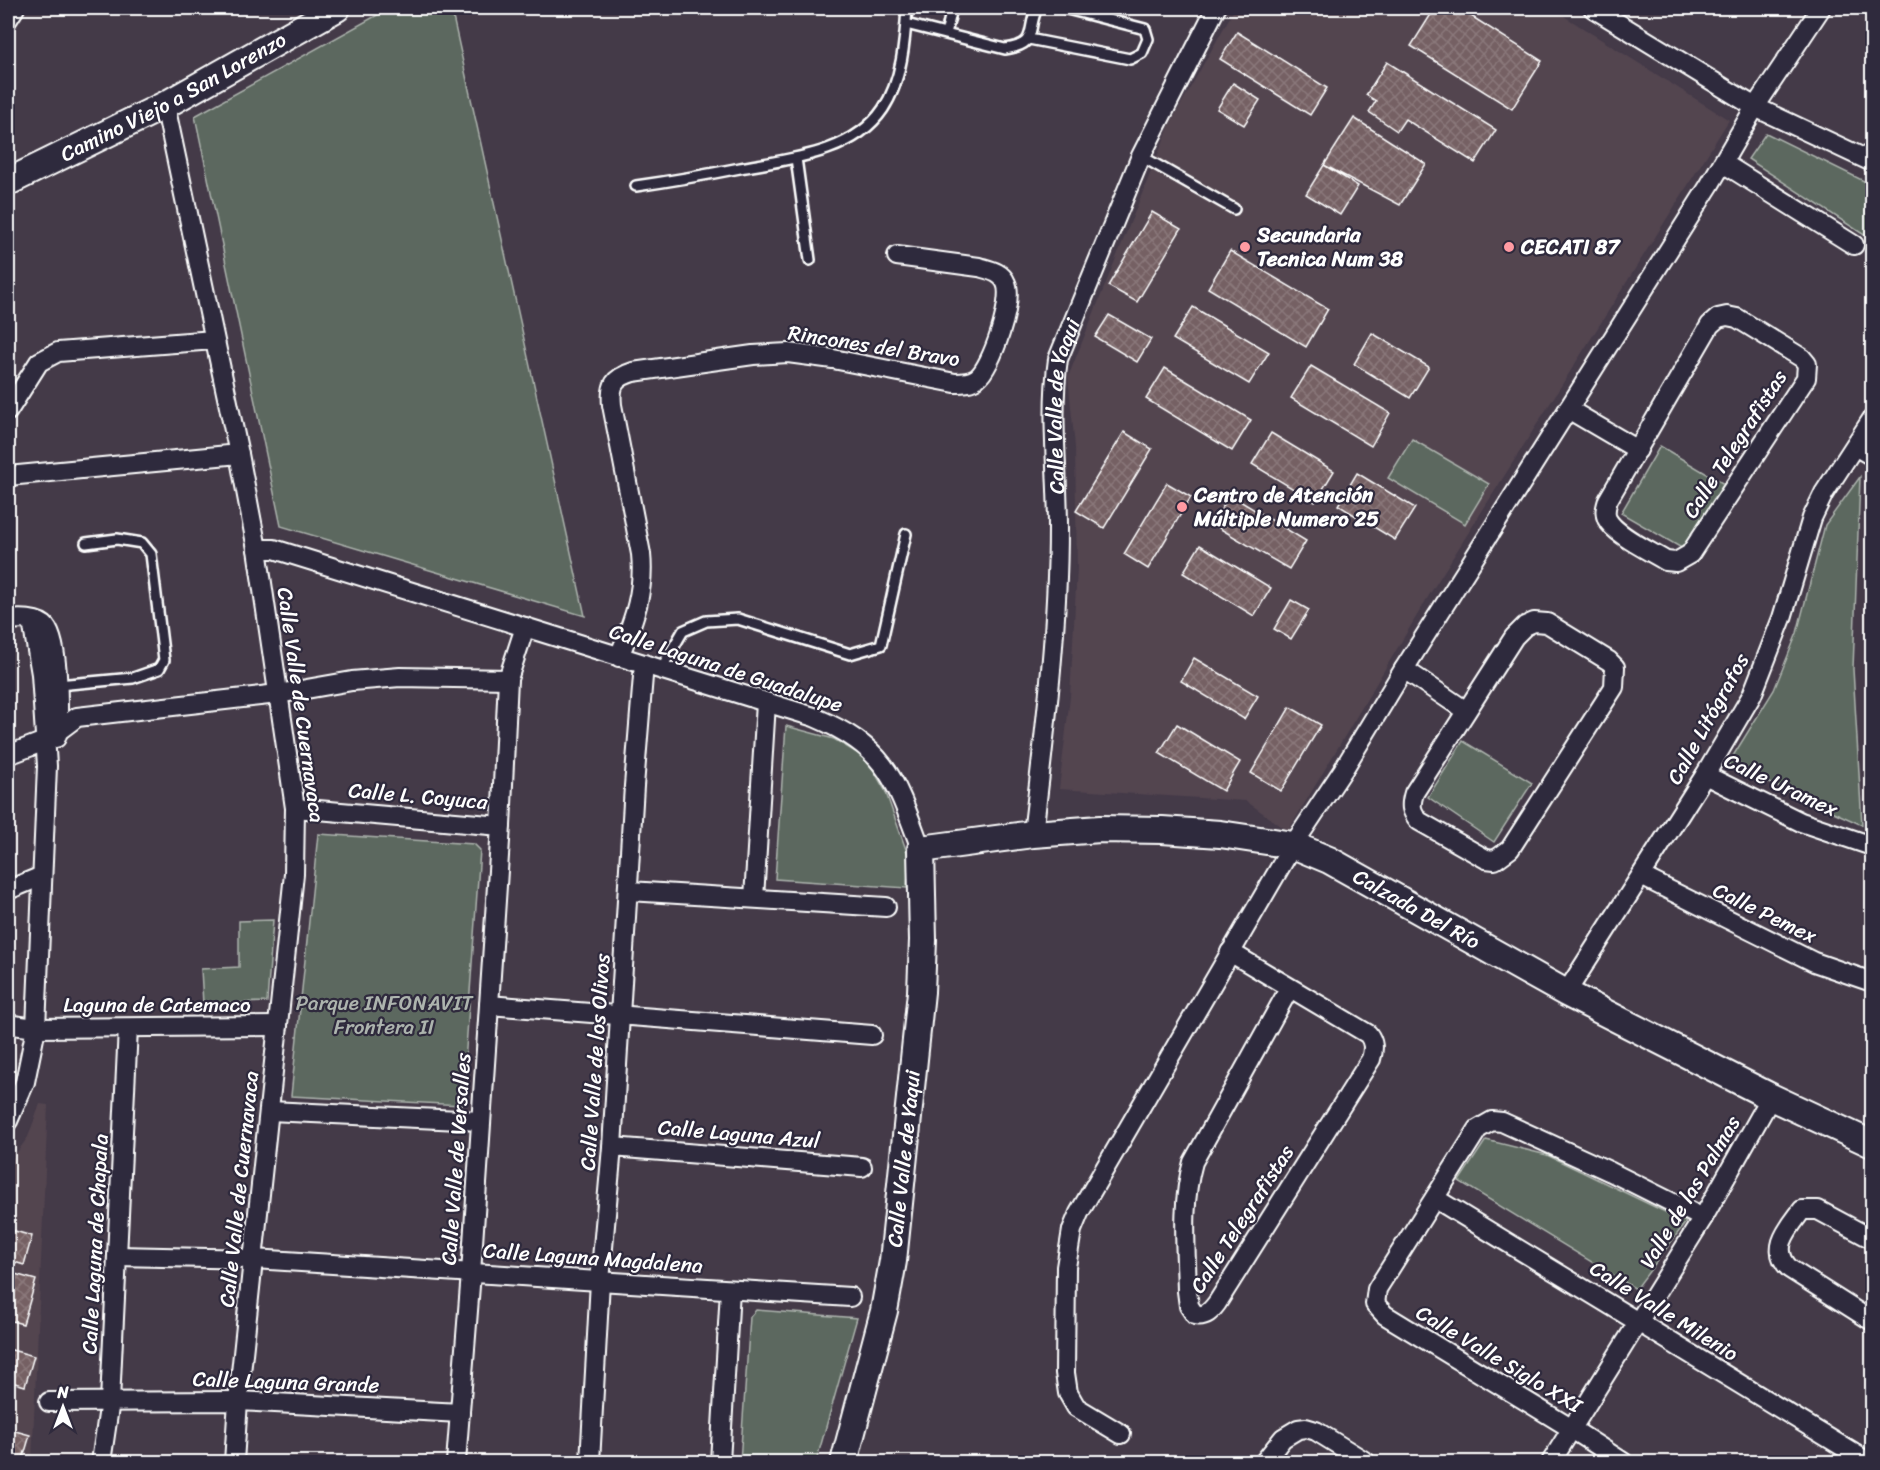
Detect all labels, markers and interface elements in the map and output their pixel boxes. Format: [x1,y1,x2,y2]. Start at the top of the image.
street label: Camino Viejo a San Lorenzo [53,21,294,173]
place label: Secundaria Tecnica Num 38 [1256,216,1404,278]
place label: CECATI 87 [1520,228,1622,266]
marker: Secundaria Tecnica Num 38 [1238,240,1252,254]
marker: CECATI 87 [1502,240,1516,254]
street label: Calle Valle de Yaqui [1035,311,1092,495]
street label: Rincones del Bravo [785,314,963,378]
street label: Calle Telegrafistas [1672,362,1798,526]
place label: Centro de Atención Múltiple Numero 25 [1193,476,1379,538]
marker: Centro de Atención Múltiple Numero 25 [1175,500,1189,514]
street label: Calle Valle de Cuernavaca [266,585,336,826]
street label: Calle Laguna de Guadalupe [604,612,848,724]
street label: Calle Litógrafos [1656,646,1760,792]
street label: Calle Uramex [1717,742,1845,828]
street label: Calle L. Coyuca [347,771,490,821]
street label: Calzada Del Río [1346,858,1488,960]
street label: Calle Pemex [1706,871,1824,955]
street label: Calle Valle de los Olivos [568,952,622,1172]
park label: Parque INFONAVIT Frontera II [295,984,474,1046]
street label: Laguna de Catemaco [63,986,251,1024]
street label: Calle Valle de Versalles [430,1051,482,1266]
street label: Calle Valle de Yaqui [876,1067,932,1249]
street label: Calle Valle de Cuernavaca [208,1069,270,1309]
street label: Valle de las Palmas [1629,1107,1751,1276]
street label: Calle Laguna Azul [657,1108,822,1160]
street label: Calle Laguna de Chapala [70,1132,120,1355]
street label: Calle Telegrafistas [1179,1137,1305,1301]
street label: Calle Laguna Magdalena [482,1231,704,1285]
street label: Calle Valle Milenio [1582,1250,1746,1372]
street label: Calle Valle Siglo XXI [1408,1294,1591,1425]
street label: Calle Laguna Grande [192,1360,380,1404]
north arrow [33,1377,93,1437]
text: N [56,1378,69,1407]

